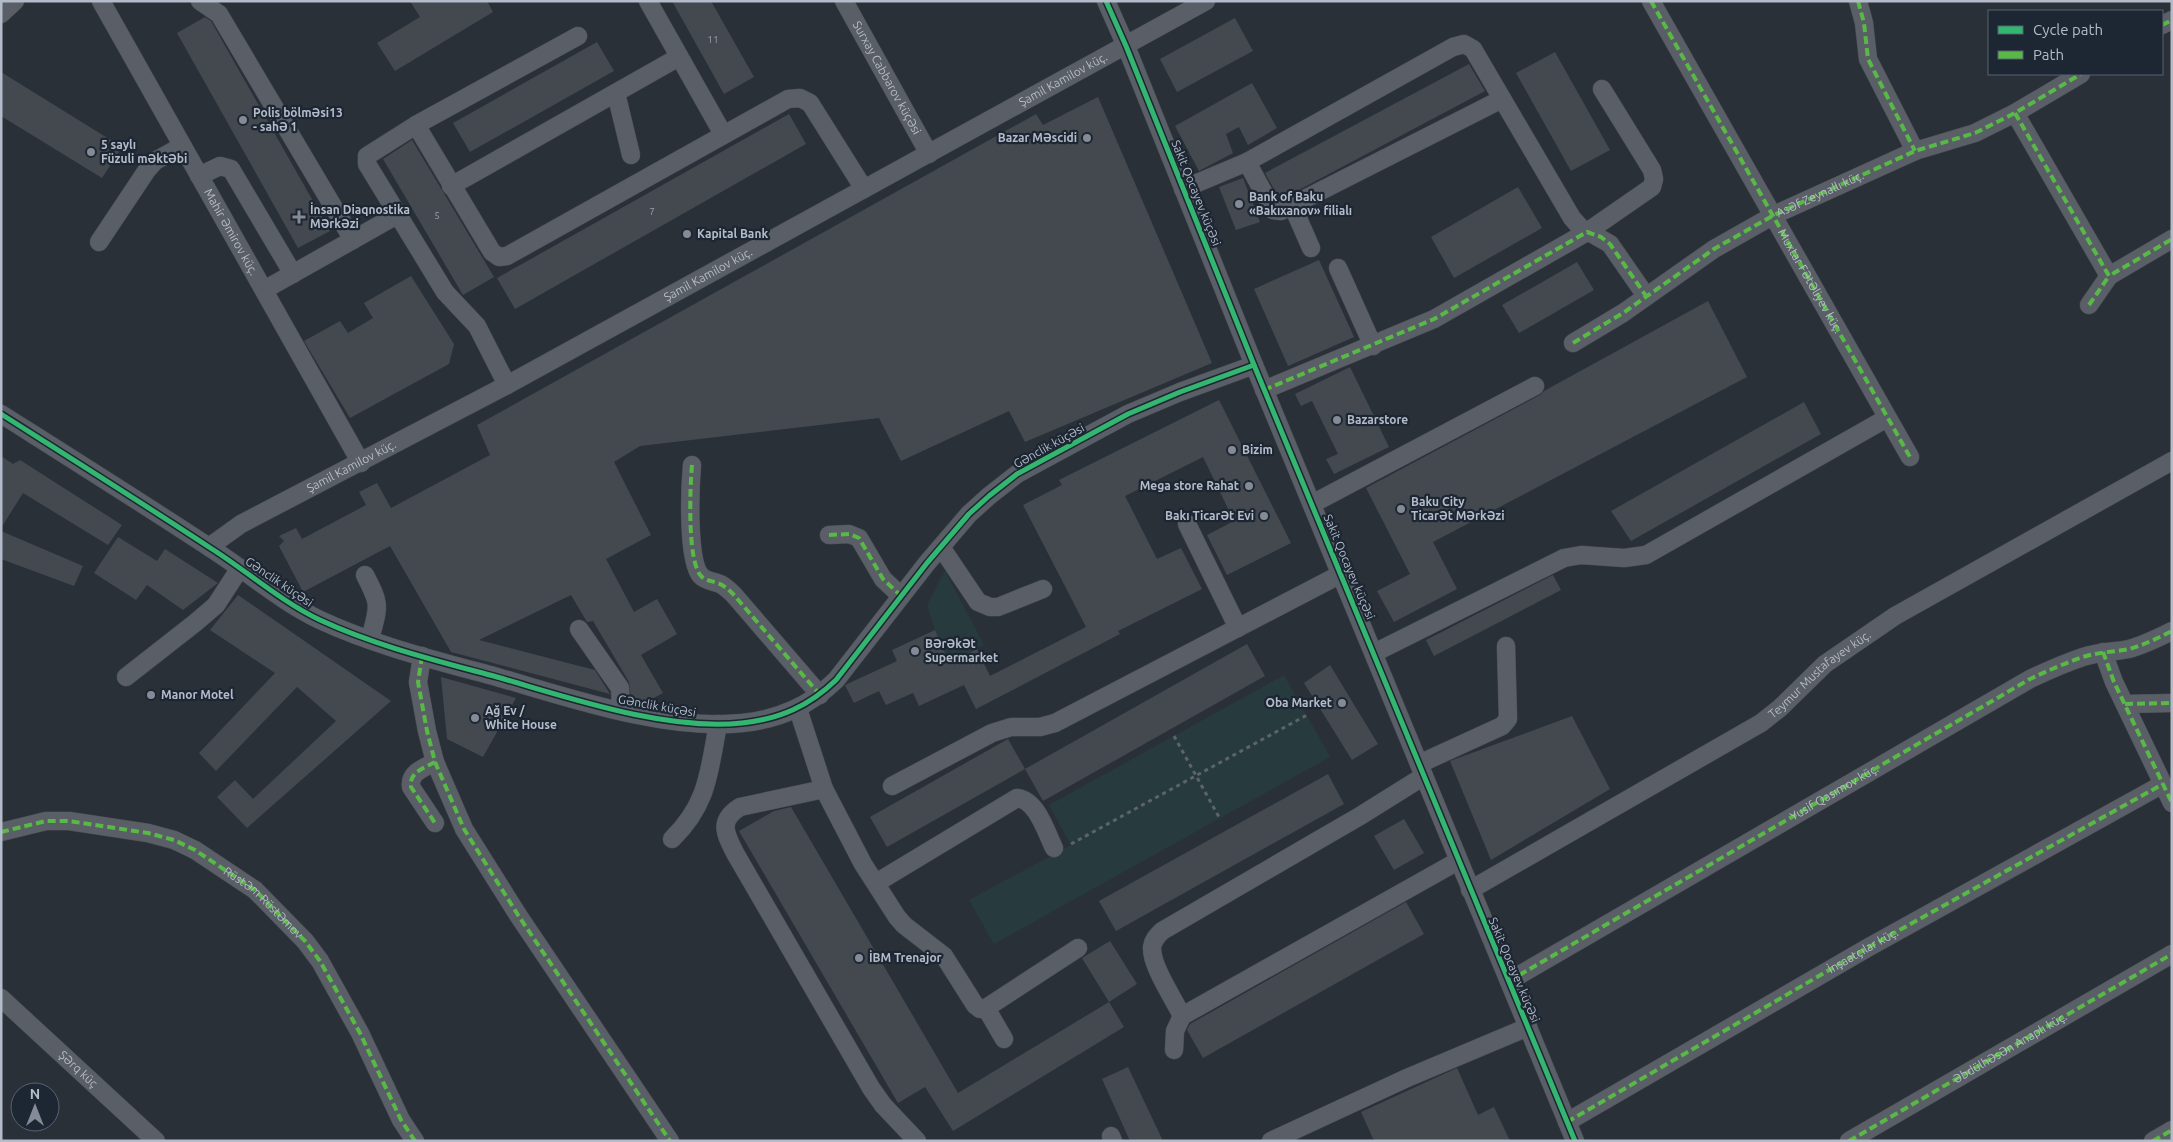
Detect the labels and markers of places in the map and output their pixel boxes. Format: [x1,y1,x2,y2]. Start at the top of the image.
place label: Polis bölməsi13 - sahə 1 [253,106,343,133]
marker: Polis bölməsi13 - sahə 1 [237,114,249,126]
place label: Bazar Məscidi [998,131,1077,144]
marker: Bazar Məscidi [1081,132,1093,144]
place label: 5 saylı Füzuli məktəbi [101,138,187,165]
marker: 5 saylı Füzuli məktəbi [85,146,97,158]
place label: Bank of Baku «Bakıxanov» filialı [1249,190,1352,217]
marker: Bank of Baku «Bakıxanov» filialı [1233,198,1245,210]
place label: İnsan Diaqnostika Mərkəzi [310,202,410,230]
marker: İnsan Diaqnostika Mərkəzi [292,210,306,224]
place label: Kapital Bank [697,227,768,240]
marker: Kapital Bank [681,228,693,240]
place label: Bazarstore [1347,413,1408,426]
marker: Bazarstore [1331,414,1343,426]
place label: Bizim [1242,443,1273,456]
marker: Bizim [1226,444,1238,456]
place label: Mega store Rahat [1140,479,1239,492]
marker: Mega store Rahat [1243,480,1255,492]
place label: Baku City Ticarət Mərkəzi [1411,495,1505,522]
marker: Baku City Ticarət Mərkəzi [1395,503,1407,515]
place label: Bakı Ticarət Evi [1165,509,1254,522]
marker: Bakı Ticarət Evi [1258,510,1270,522]
place label: Bərəkət Supermarket [925,637,998,664]
marker: Bərəkət Supermarket [909,645,921,657]
place label: Manor Motel [161,688,234,701]
marker: Manor Motel [145,689,157,701]
place label: Oba Market [1265,696,1332,709]
marker: Oba Market [1336,697,1348,709]
place label: Ağ Ev / White House [485,704,557,731]
marker: Ağ Ev / White House [469,712,481,724]
place label: İBM Trenajor [869,950,942,964]
marker: İBM Trenajor [853,952,865,964]

